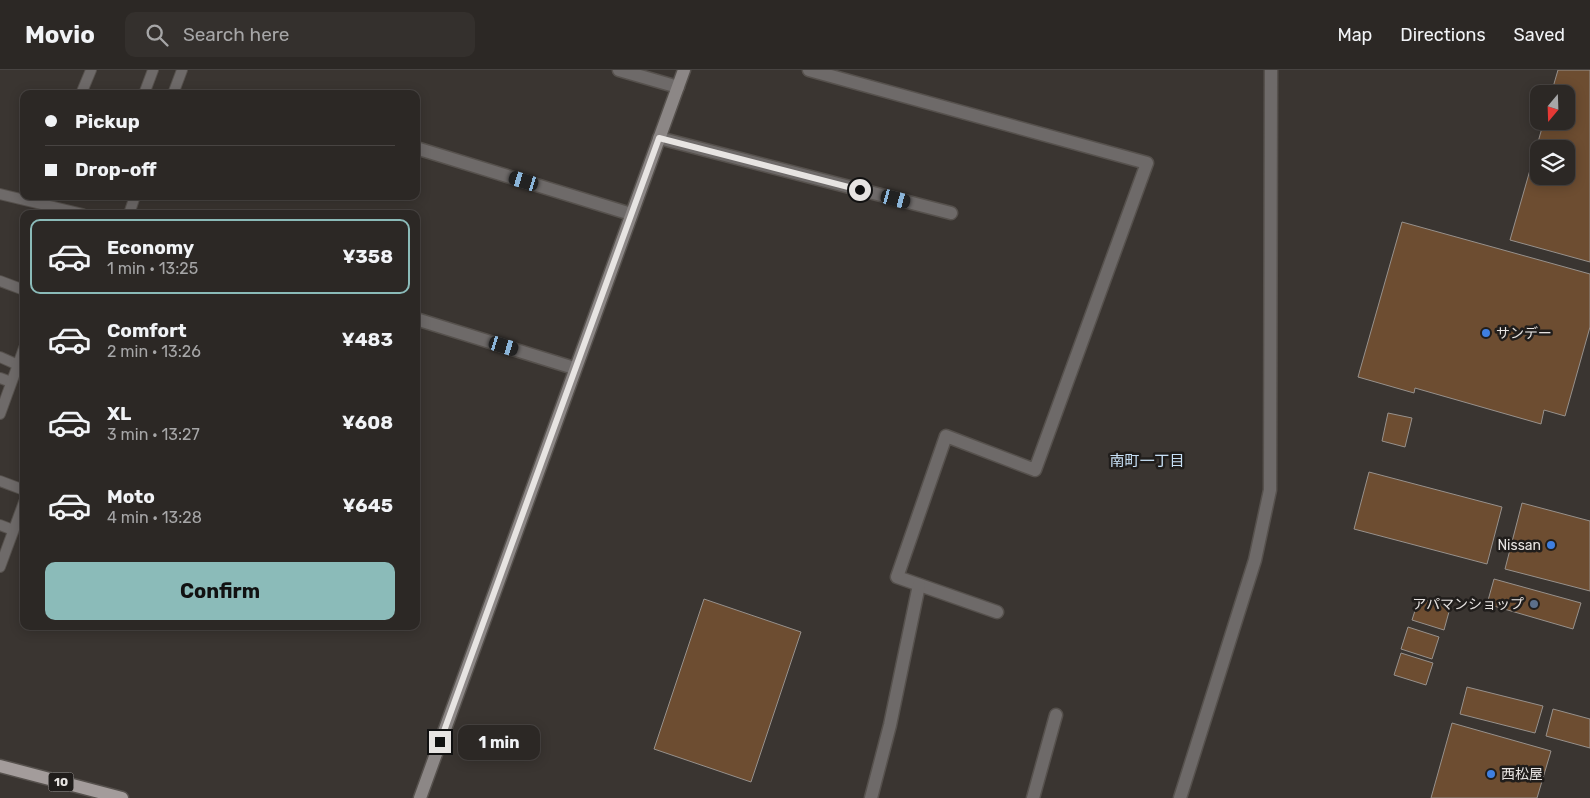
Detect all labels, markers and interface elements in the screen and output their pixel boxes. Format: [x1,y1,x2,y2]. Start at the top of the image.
search box [125,12,475,57]
text: Movio [25,21,95,49]
icon: search [143,21,171,49]
text: Search here [183,23,289,46]
text: Map [1337,24,1372,46]
text: Directions [1400,24,1486,46]
text: Saved [1514,24,1565,46]
north arrow [1530,85,1575,130]
map controls [1530,85,1575,185]
text: Pickup [75,110,140,133]
button: layers [1530,140,1575,185]
text: Drop-off [75,158,157,181]
car [507,169,540,193]
route start [849,179,871,201]
car [879,188,912,210]
icon: car [47,234,92,279]
text: Economy [107,236,194,259]
text: ¥358 [342,245,393,268]
text: 1 min · 13:25 [107,259,198,278]
icon: car [47,317,92,362]
text: Comfort [107,319,187,342]
place label: サンデー [1496,325,1552,342]
marker: サンデー [1480,327,1492,339]
text: ¥483 [342,328,393,351]
car [487,334,520,358]
text: 2 min · 13:26 [107,342,201,361]
icon: car [47,400,92,445]
text: XL [107,402,131,425]
text: ¥608 [342,411,393,434]
text: 3 min · 13:27 [107,425,200,444]
district label: 南町一丁目 [1109,452,1185,470]
icon: car [47,483,92,528]
text: Moto [107,485,155,508]
text: ¥645 [342,494,393,517]
text: 4 min · 13:28 [107,508,202,527]
place label: Nissan [1497,537,1541,554]
marker: Nissan [1545,539,1557,551]
button: Confirm [45,562,395,620]
place label: アパマンショップ [1412,596,1524,613]
marker: アパマンショップ [1528,598,1540,610]
callout: 1 min [458,724,540,760]
route end [429,731,451,753]
text: 1 min [479,733,519,752]
place label: 西松屋 [1501,766,1543,783]
marker: 西松屋 [1485,768,1497,780]
road number: 10 [48,772,74,792]

